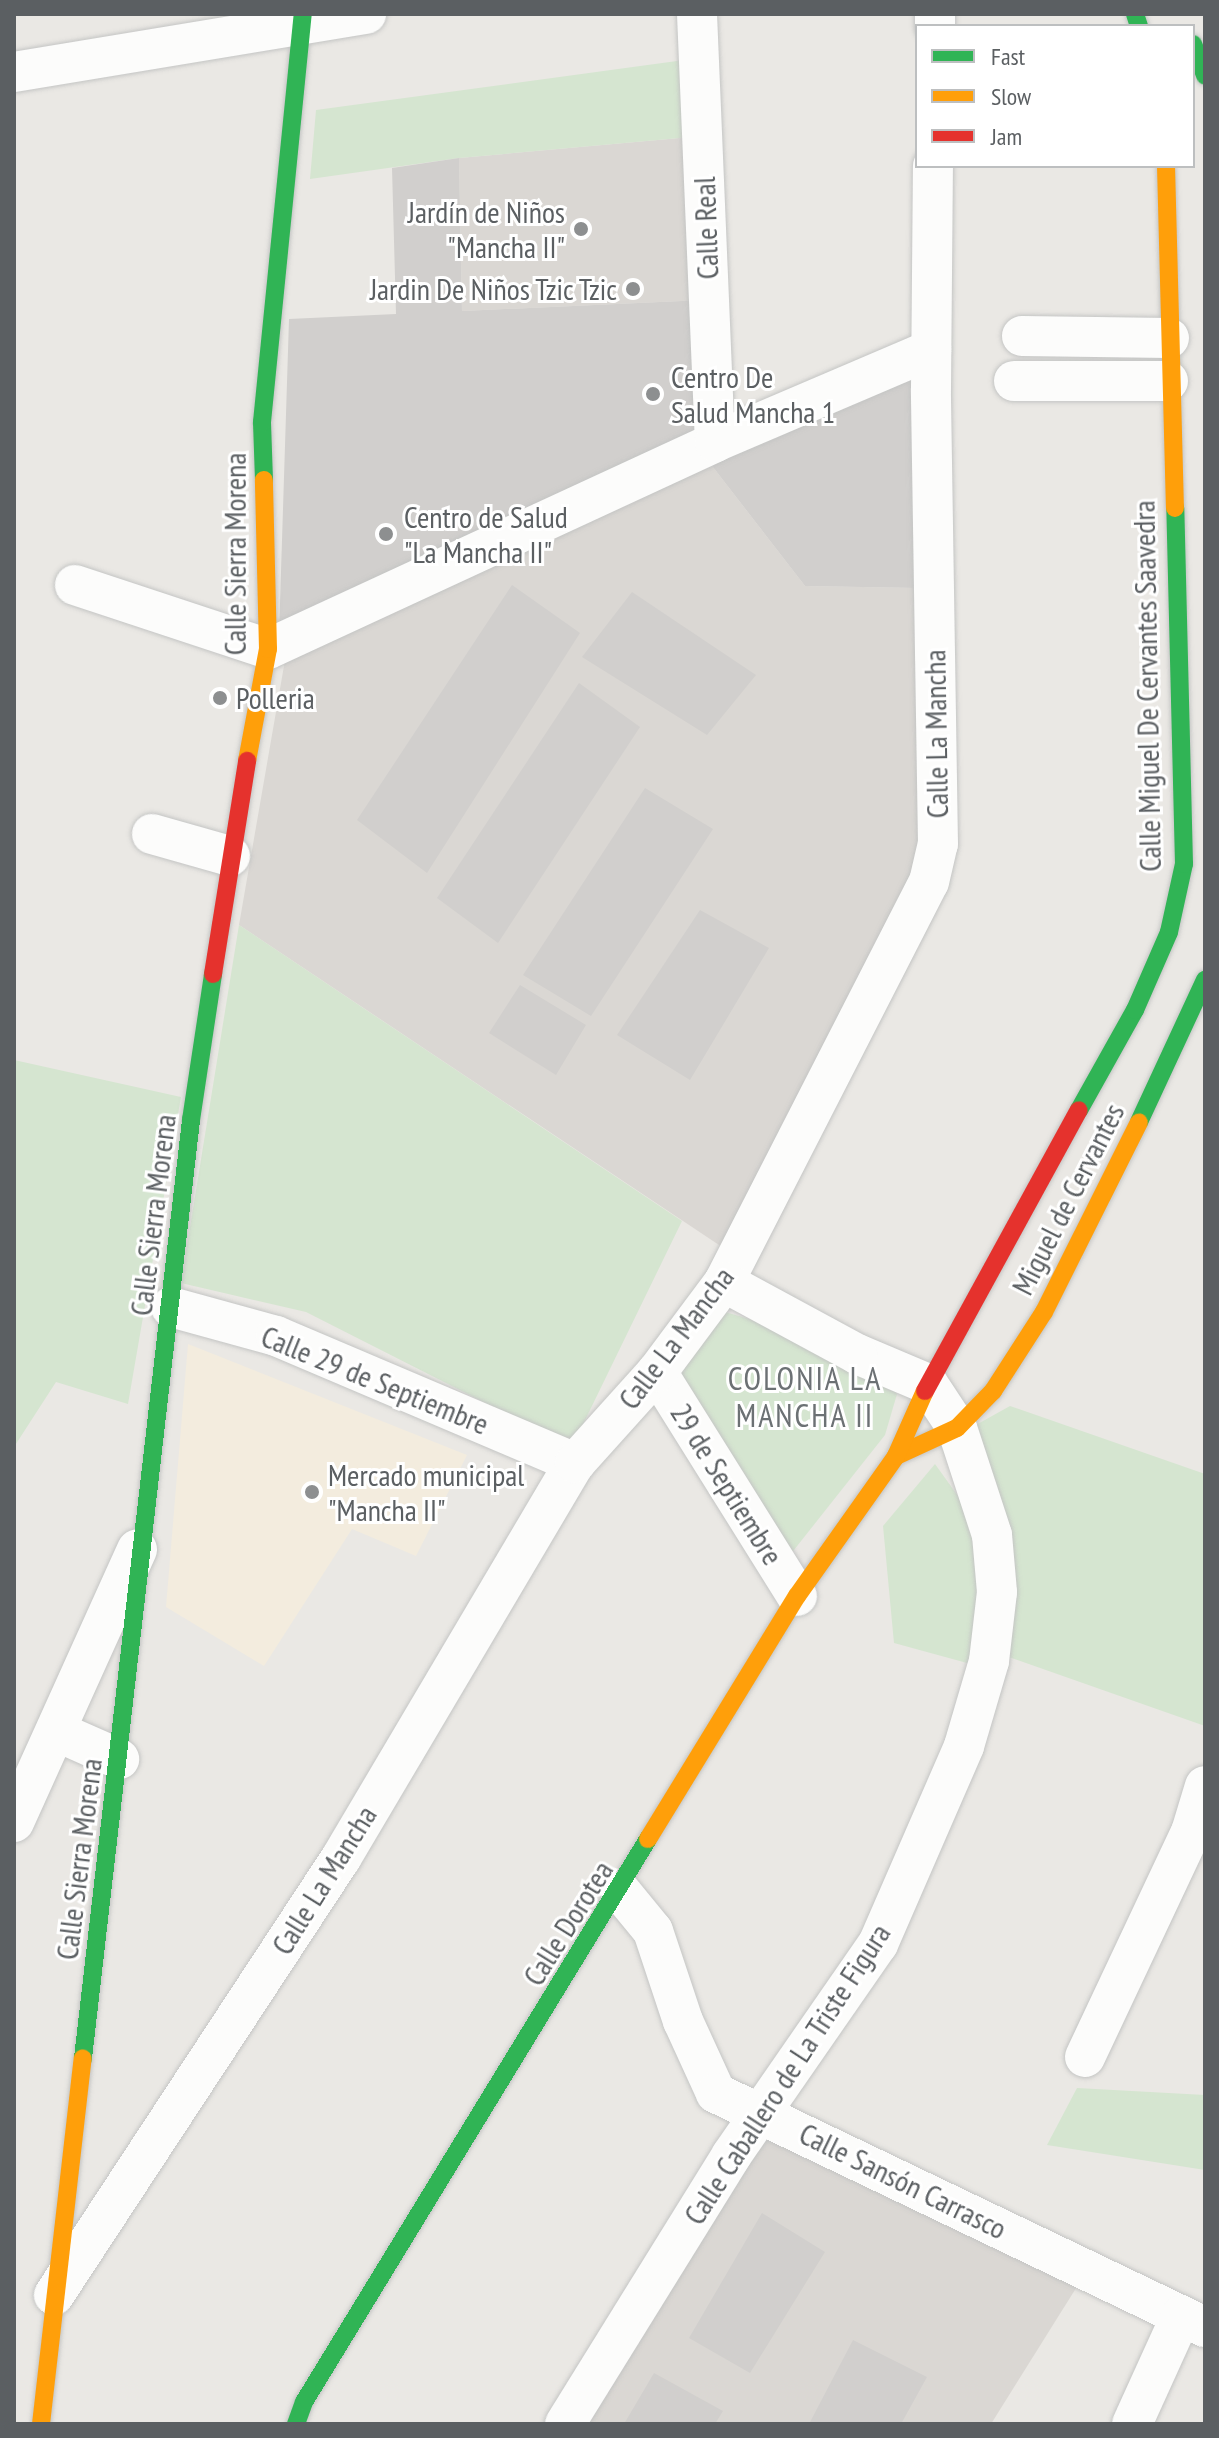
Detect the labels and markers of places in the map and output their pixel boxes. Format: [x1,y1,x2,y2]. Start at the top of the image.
place label: Jardín de Niños "Mancha II" [408,194,565,264]
marker: Jardín de Niños "Mancha II" [572,220,590,238]
place label: Jardin De Niños Tzic Tzic [368,271,617,307]
marker: Jardin De Niños Tzic Tzic [624,280,642,298]
place label: Centro De Salud Mancha 1 [671,359,835,430]
marker: Centro De Salud Mancha 1 [642,383,664,405]
place label: Centro de Salud "La Mancha II" [404,499,568,570]
marker: Centro de Salud "La Mancha II" [375,523,397,545]
place label: Polleria [236,680,315,716]
marker: Polleria [211,689,229,707]
place label: Mercado municipal "Mancha II" [328,1457,524,1528]
marker: Mercado municipal "Mancha II" [303,1483,321,1501]

